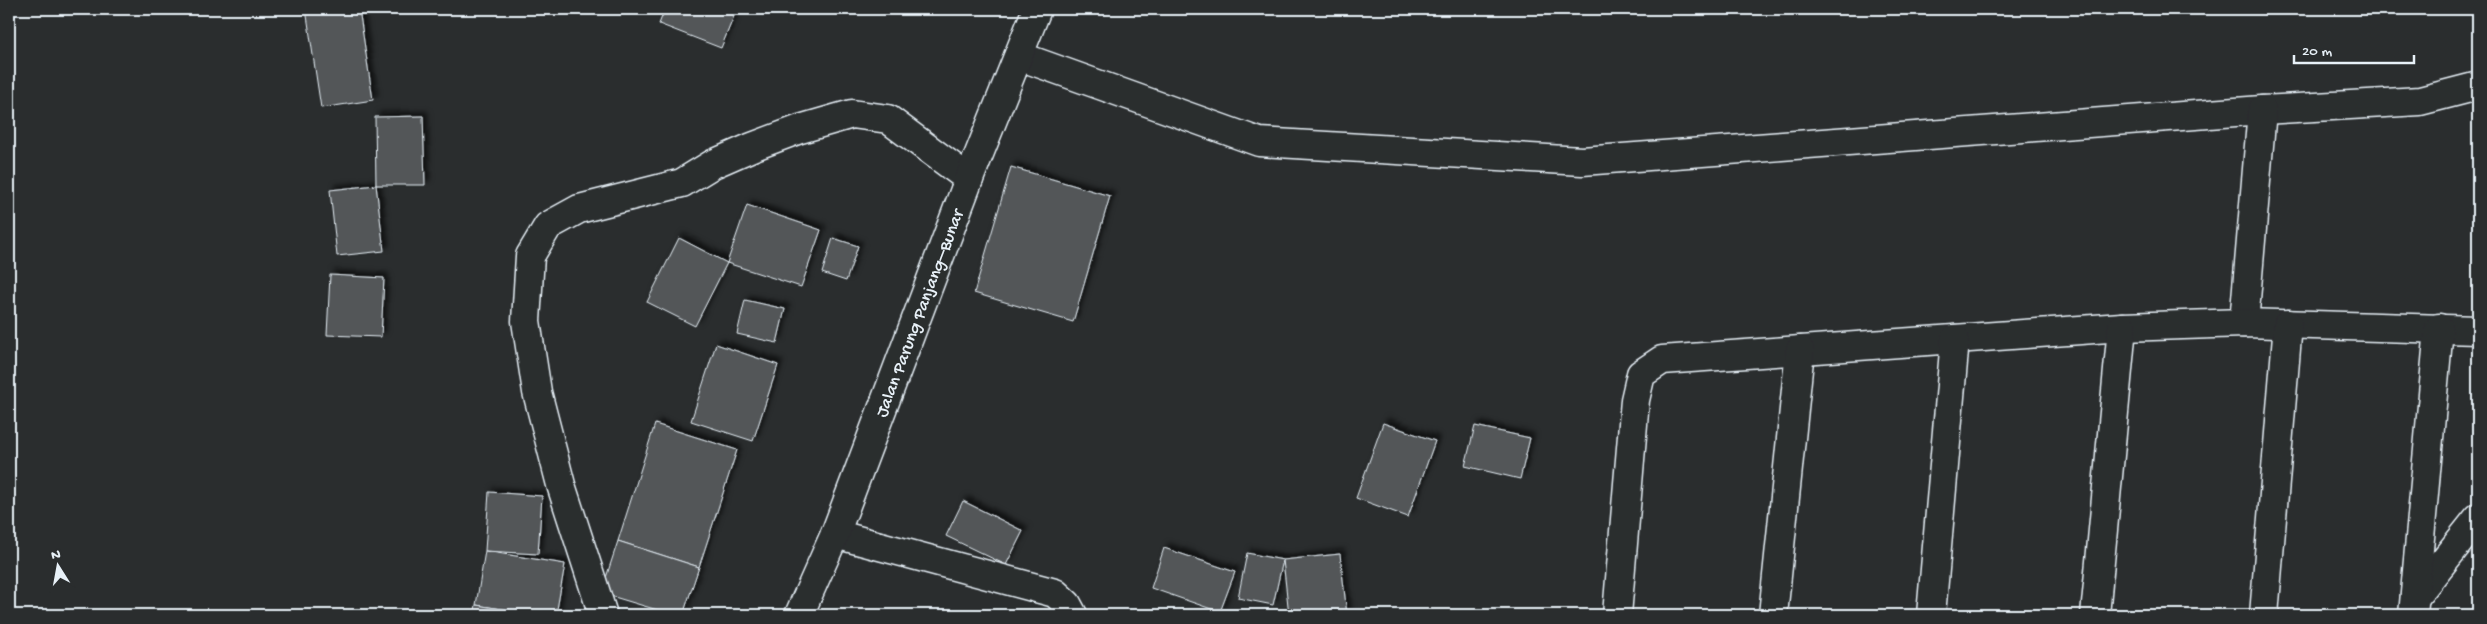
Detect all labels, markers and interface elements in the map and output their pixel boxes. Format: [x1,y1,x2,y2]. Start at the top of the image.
scale bar [2294,32,2414,64]
text: 20 m [2302,43,2332,61]
street label: Jalan Parung Panjang–Bunar [872,205,970,421]
north arrow [32,542,82,592]
text: N [50,546,62,565]

